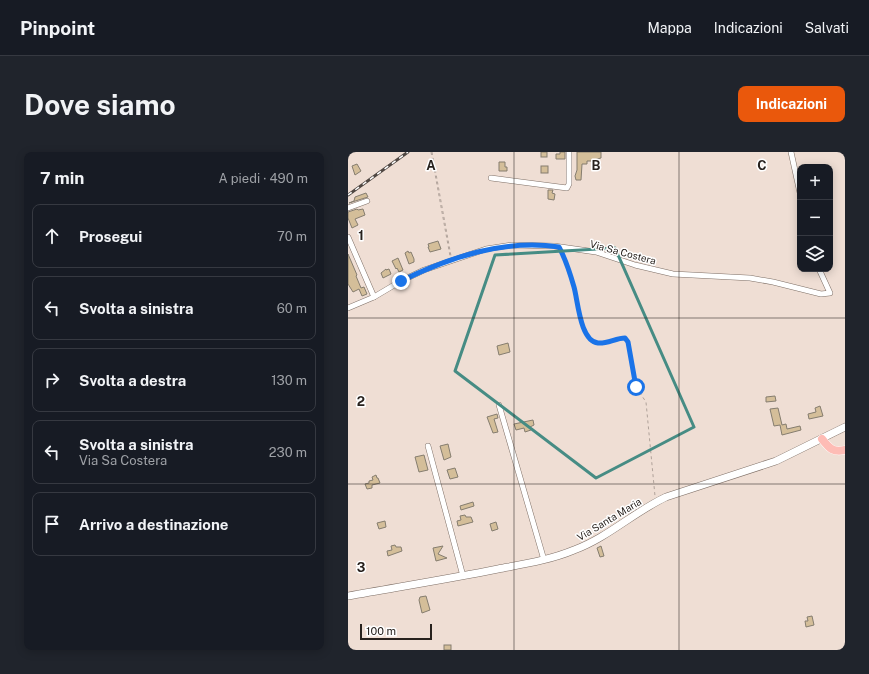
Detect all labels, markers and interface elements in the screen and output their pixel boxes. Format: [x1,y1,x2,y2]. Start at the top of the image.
text: Pinpoint [20,17,95,39]
text: Mappa [647,20,692,36]
text: Indicazioni [714,20,783,36]
text: Salvati [805,20,849,36]
button: Indicazioni [738,86,845,122]
text: Dove siamo [24,88,176,121]
text: A [426,158,436,173]
text: B [592,158,601,173]
text: C [757,158,767,173]
map controls [797,164,833,272]
button: + [797,164,833,200]
text: 7 min [40,168,84,188]
text: A piedi · 490 m [218,171,308,186]
button: − [797,200,833,236]
icon: ahead [41,225,63,247]
text: Prosegui [79,228,142,245]
text: 1 [358,228,364,243]
text: 70 m [277,229,307,244]
button: layers [797,236,833,272]
street label: Via Sa Costera [589,237,657,267]
route end [392,272,410,290]
icon: left [41,297,63,319]
text: Svolta a sinistra [79,300,193,317]
text: 60 m [277,301,307,316]
icon: right [41,369,63,391]
text: Svolta a destra [79,372,186,389]
text: 130 m [271,373,307,388]
route start [627,378,645,396]
text: 2 [357,394,365,409]
text: Svolta a sinistra [79,436,193,453]
icon: left [41,441,63,463]
text: 230 m [269,445,307,460]
text: Via Sa Costera [79,453,167,468]
street label: Via Santa Maria [575,495,643,543]
icon: arrive [41,513,63,535]
text: Arrivo a destinazione [79,516,228,533]
text: 3 [357,560,366,575]
scale bar [360,622,432,641]
text: 100 m [366,625,396,637]

